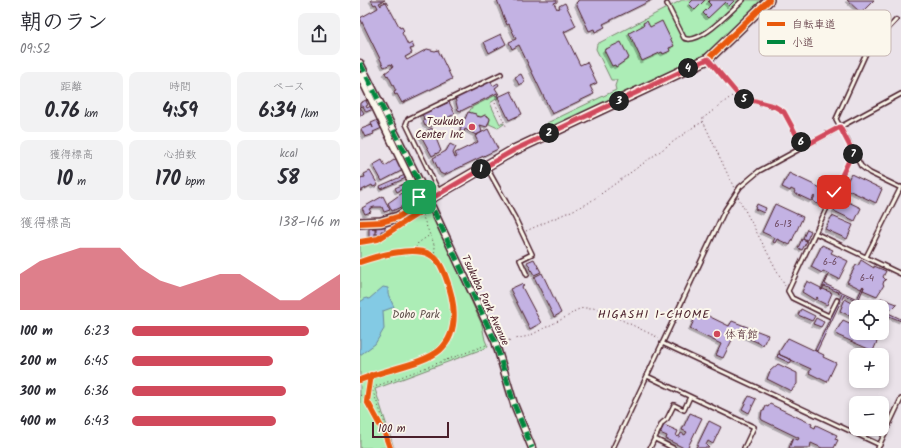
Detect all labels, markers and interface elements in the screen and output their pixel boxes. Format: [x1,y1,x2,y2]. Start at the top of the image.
text: 朝のラン [20,6,108,41]
legend [759,10,891,56]
button: share [298,13,340,55]
text: 自転車道 [792,16,836,34]
text: 小道 [792,34,814,52]
text: 09:52 [20,39,51,60]
pin: 4 [678,58,698,78]
text: 4 [685,59,691,77]
text: 距離 [60,78,82,96]
text: 時間 [169,78,191,96]
text: ペース [272,78,305,96]
pin: 5 [734,89,754,109]
text: 5 [741,90,747,108]
pin: 3 [609,91,629,111]
text: 3 [616,92,622,110]
text: 0.76 [45,96,80,128]
text: 4:59 [162,96,198,128]
text: 6:34 [259,96,296,128]
text: km [80,105,98,123]
text: /km [296,105,319,123]
place label: Tsukuba Center Inc [415,113,464,144]
marker: Tsukuba Center Inc [467,122,477,132]
pin: 2 [539,123,559,143]
text: 2 [546,124,552,142]
pin: 6 [791,132,811,152]
text: 6 [798,133,804,151]
pin: 7 [843,144,863,164]
text: kcal [280,145,298,163]
text: 7 [850,145,856,163]
text: 獲得標高 [49,146,93,164]
text: 心拍数 [163,146,196,164]
pin: 1 [471,159,491,179]
text: 1 [479,160,483,178]
text: 58 [278,163,300,195]
text: 10 [57,164,73,196]
text: 170 [155,164,181,196]
text: m [73,173,86,191]
text: bpm [181,173,205,191]
pin [817,175,851,209]
pin [402,180,436,214]
icon: check [823,181,845,203]
icon: arrive [408,186,430,208]
text: 138–146 m [279,212,340,233]
text: 獲得標高 [20,213,72,234]
house number: 6-13 [774,217,792,232]
street label: Tsukuba Park Avenue [456,252,514,349]
house number: 6-6 [823,255,837,270]
house number: 6-4 [860,271,874,286]
map controls [849,300,889,436]
button: locate [849,300,889,340]
district label: HIGASHI 1-CHOME [598,305,710,324]
park label: Doho Park [392,306,440,324]
text: 100 m [20,321,53,342]
text: 6:23 [84,321,109,342]
place label: 体育館 [725,326,758,344]
marker: 体育館 [712,329,722,339]
button: + [849,348,889,388]
text: 200 m [20,351,57,372]
text: 6:45 [84,351,109,372]
text: 300 m [20,381,56,402]
text: 6:36 [84,381,109,402]
button: − [849,396,889,436]
text: 400 m [20,411,56,432]
text: 6:43 [84,411,109,432]
scale bar [372,420,449,439]
text: 100 m [378,420,406,438]

